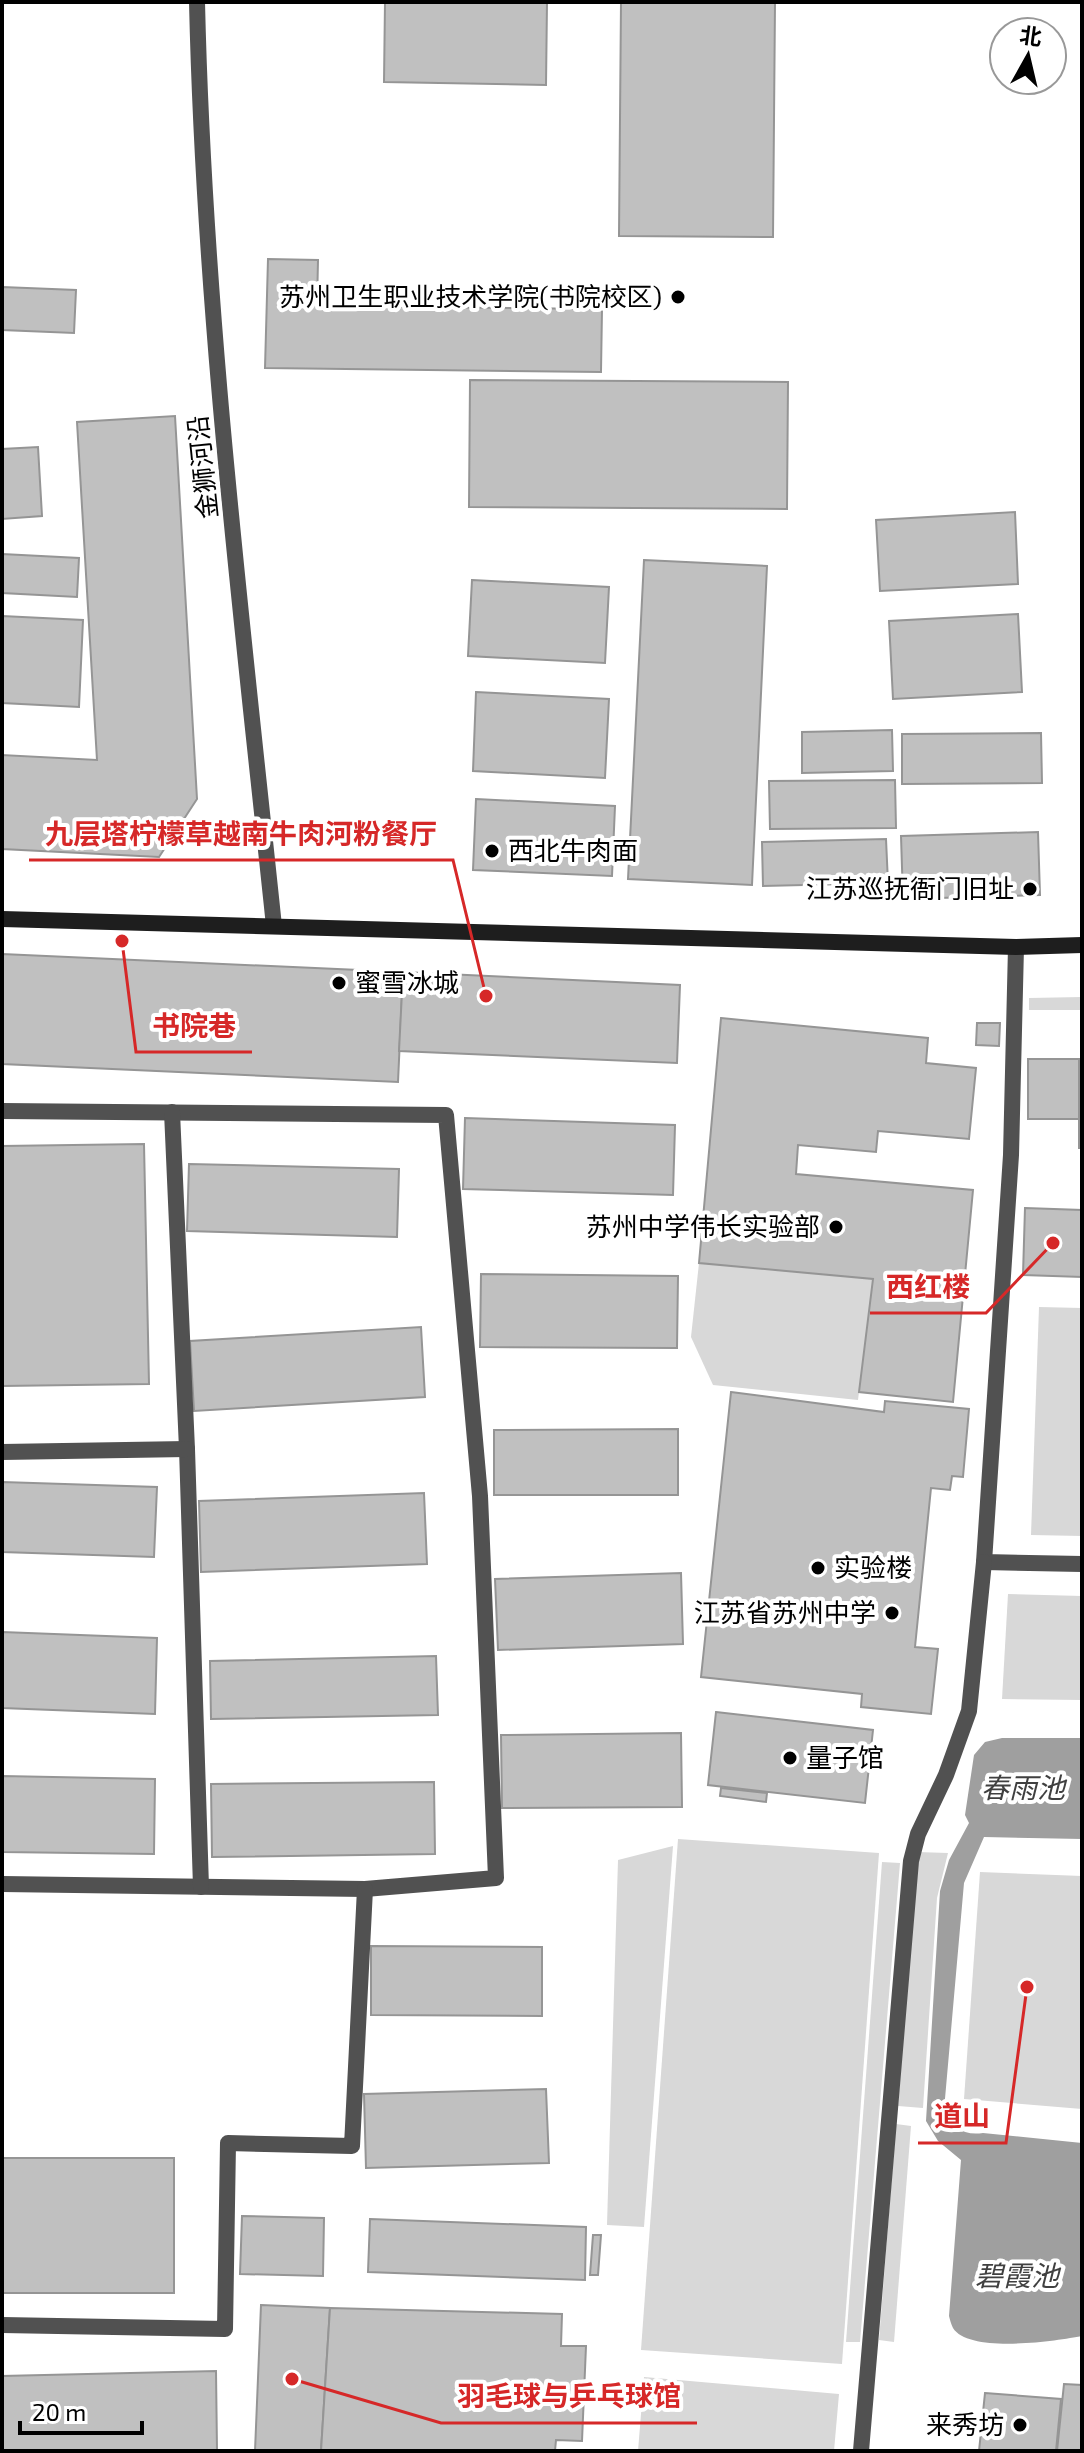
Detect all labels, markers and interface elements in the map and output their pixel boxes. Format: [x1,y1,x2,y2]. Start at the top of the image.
north arrow [988,16,1068,96]
text: 北 [1018,21,1044,50]
place label: 苏州卫生职业技术学院(书院校区) [279,280,662,311]
marker: 苏州卫生职业技术学院(书院校区) [669,288,687,306]
street label: 金狮河沿 [181,414,222,520]
callout: 九层塔柠檬草越南牛肉河粉餐厅 [29,808,453,860]
text: 九层塔柠檬草越南牛肉河粉餐厅 [45,816,437,850]
place label: 西北牛肉面 [508,834,638,865]
marker: 西北牛肉面 [483,842,501,860]
place label: 江苏巡抚衙门旧址 [806,872,1014,903]
marker: 江苏巡抚衙门旧址 [1021,880,1039,898]
place label: 蜜雪冰城 [355,966,459,997]
marker: 蜜雪冰城 [330,974,348,992]
callout: 书院巷 [136,1000,252,1052]
text: 书院巷 [152,1008,236,1042]
place label: 苏州中学伟长实验部 [586,1210,820,1241]
marker: 苏州中学伟长实验部 [827,1218,845,1236]
callout: 西红楼 [870,1261,986,1313]
text: 西红楼 [886,1269,970,1303]
place label: 实验楼 [834,1551,912,1582]
marker: 实验楼 [809,1559,827,1577]
place label: 江苏省苏州中学 [694,1596,876,1627]
marker: 江苏省苏州中学 [883,1604,901,1622]
place label: 量子馆 [806,1741,884,1772]
marker: 量子馆 [781,1749,799,1767]
water label: 春雨池 [981,1770,1068,1804]
callout: 道山 [918,2091,1006,2143]
text: 道山 [934,2098,990,2132]
water label: 碧霞池 [975,2258,1062,2292]
callout: 羽毛球与乒乓球馆 [441,2371,697,2423]
text: 羽毛球与乒乓球馆 [457,2378,681,2412]
scale bar [20,2385,142,2435]
text: 20 m [32,2397,86,2426]
place label: 来秀坊 [926,2408,1004,2439]
marker: 来秀坊 [1011,2416,1029,2434]

